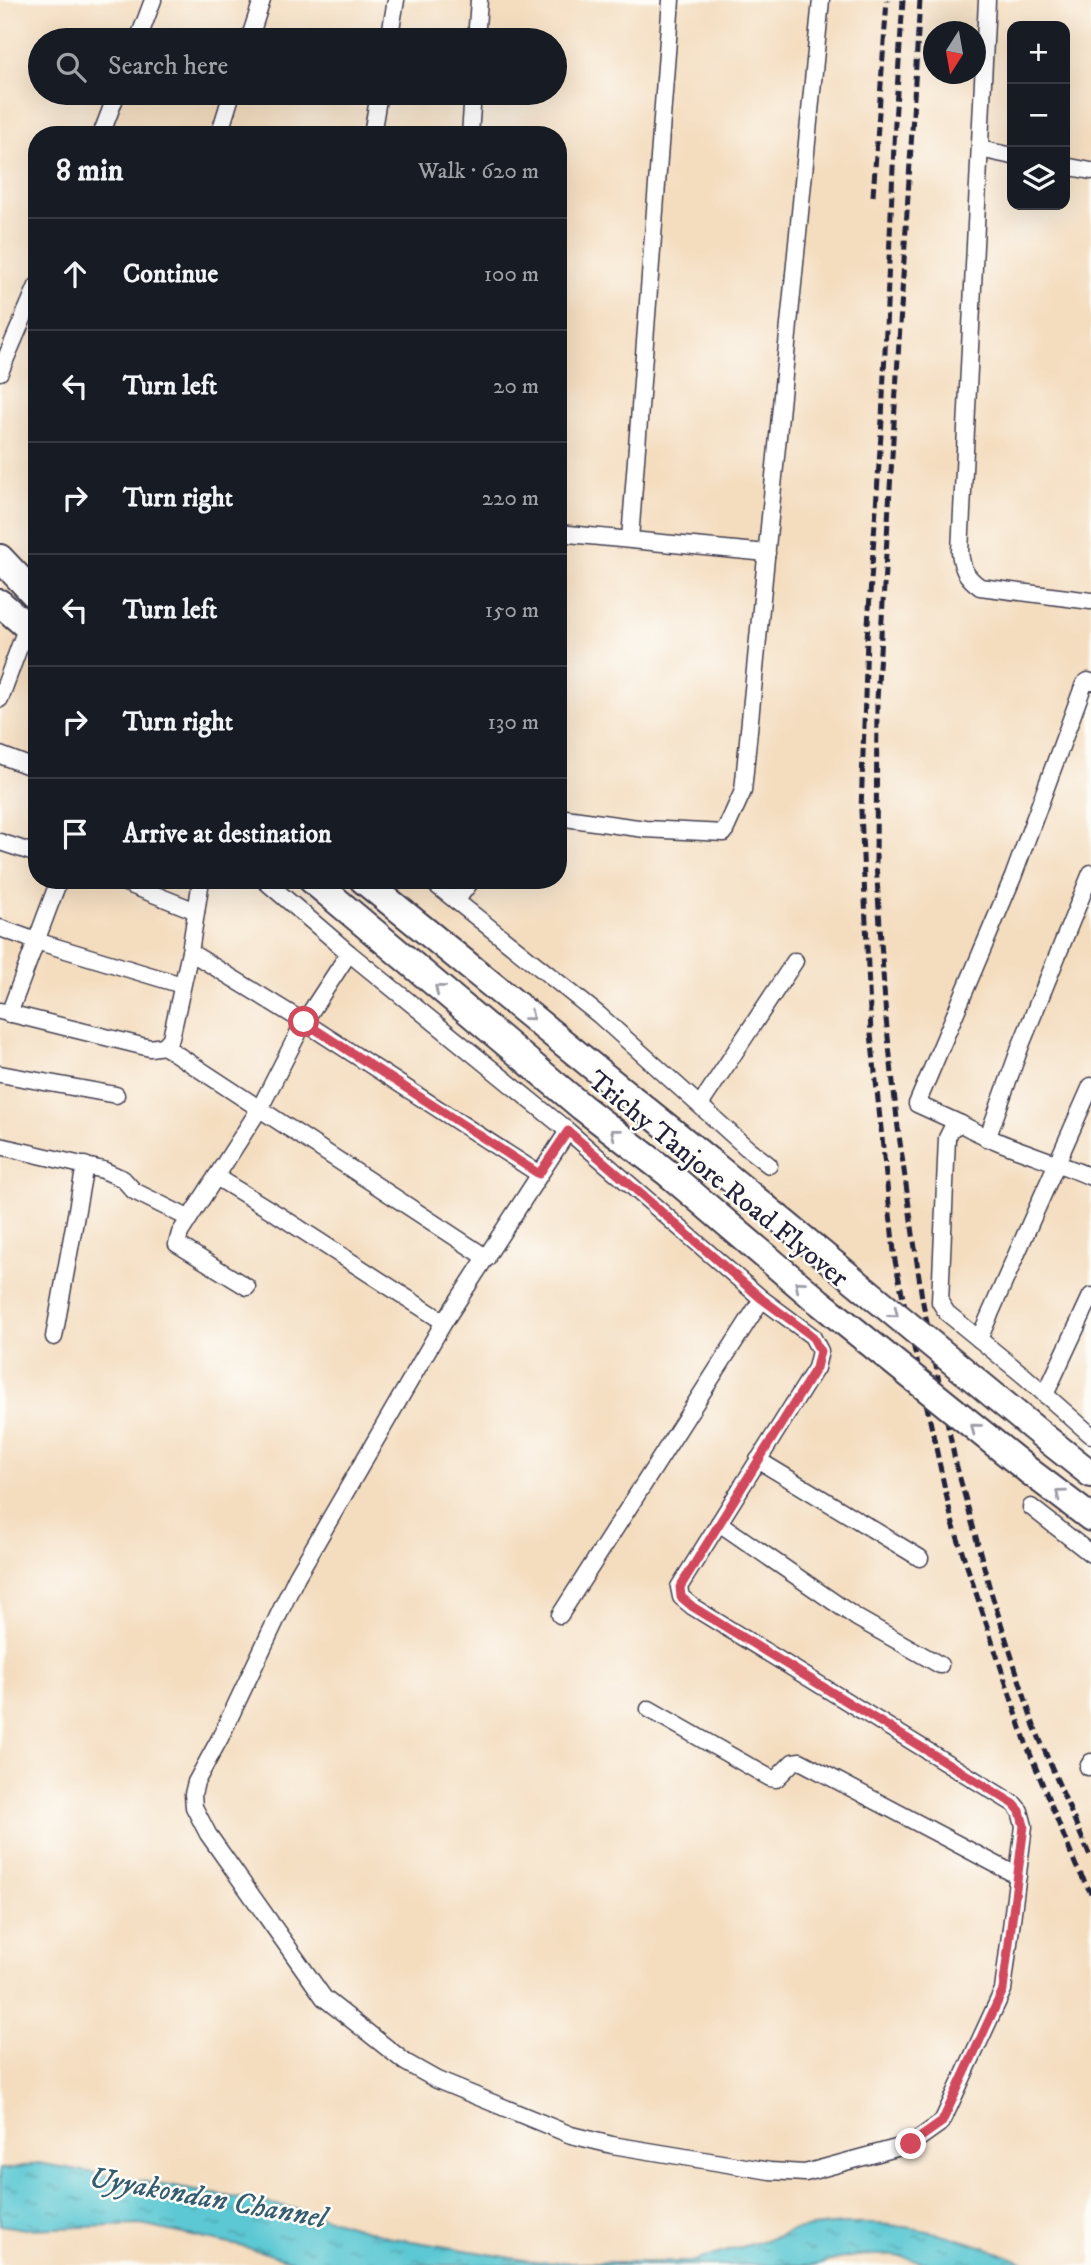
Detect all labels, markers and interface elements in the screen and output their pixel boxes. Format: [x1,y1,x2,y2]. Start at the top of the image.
north arrow [923,21,986,84]
map controls [1007,21,1070,210]
button: + [1007,21,1070,84]
search box [28,28,567,105]
icon: search [52,48,90,86]
text: Search here [108,50,228,83]
button: − [1007,84,1070,147]
button: layers [1007,147,1070,210]
text: 8 min [56,153,123,190]
text: Walk · 620 m [418,157,539,186]
icon: ahead [56,255,94,293]
text: Continue [123,258,218,291]
text: 100 m [484,260,539,289]
icon: left [56,367,94,405]
text: Turn left [123,370,217,403]
text: 20 m [493,372,539,401]
icon: right [56,479,94,517]
text: Turn right [123,482,233,515]
text: 220 m [482,484,539,513]
icon: left [56,591,94,629]
text: Turn left [123,594,217,627]
text: 150 m [485,596,539,625]
icon: right [56,703,94,741]
text: Turn right [123,706,233,739]
text: 130 m [487,708,539,737]
icon: arrive [56,815,94,853]
text: Arrive at destination [123,818,332,851]
one-way arrow [434,985,447,997]
route start [288,1006,319,1037]
one-way arrow [521,1008,534,1020]
street label: Trichy Tanjore Road Flyover [581,1063,856,1296]
one-way arrow [610,1128,623,1141]
one-way arrow [794,1280,806,1293]
one-way arrow [887,1305,899,1318]
one-way arrow [971,1424,984,1436]
one-way arrow [1055,1490,1068,1503]
route end [895,2128,926,2159]
water label: Uyyakondan Channel [86,2159,332,2238]

